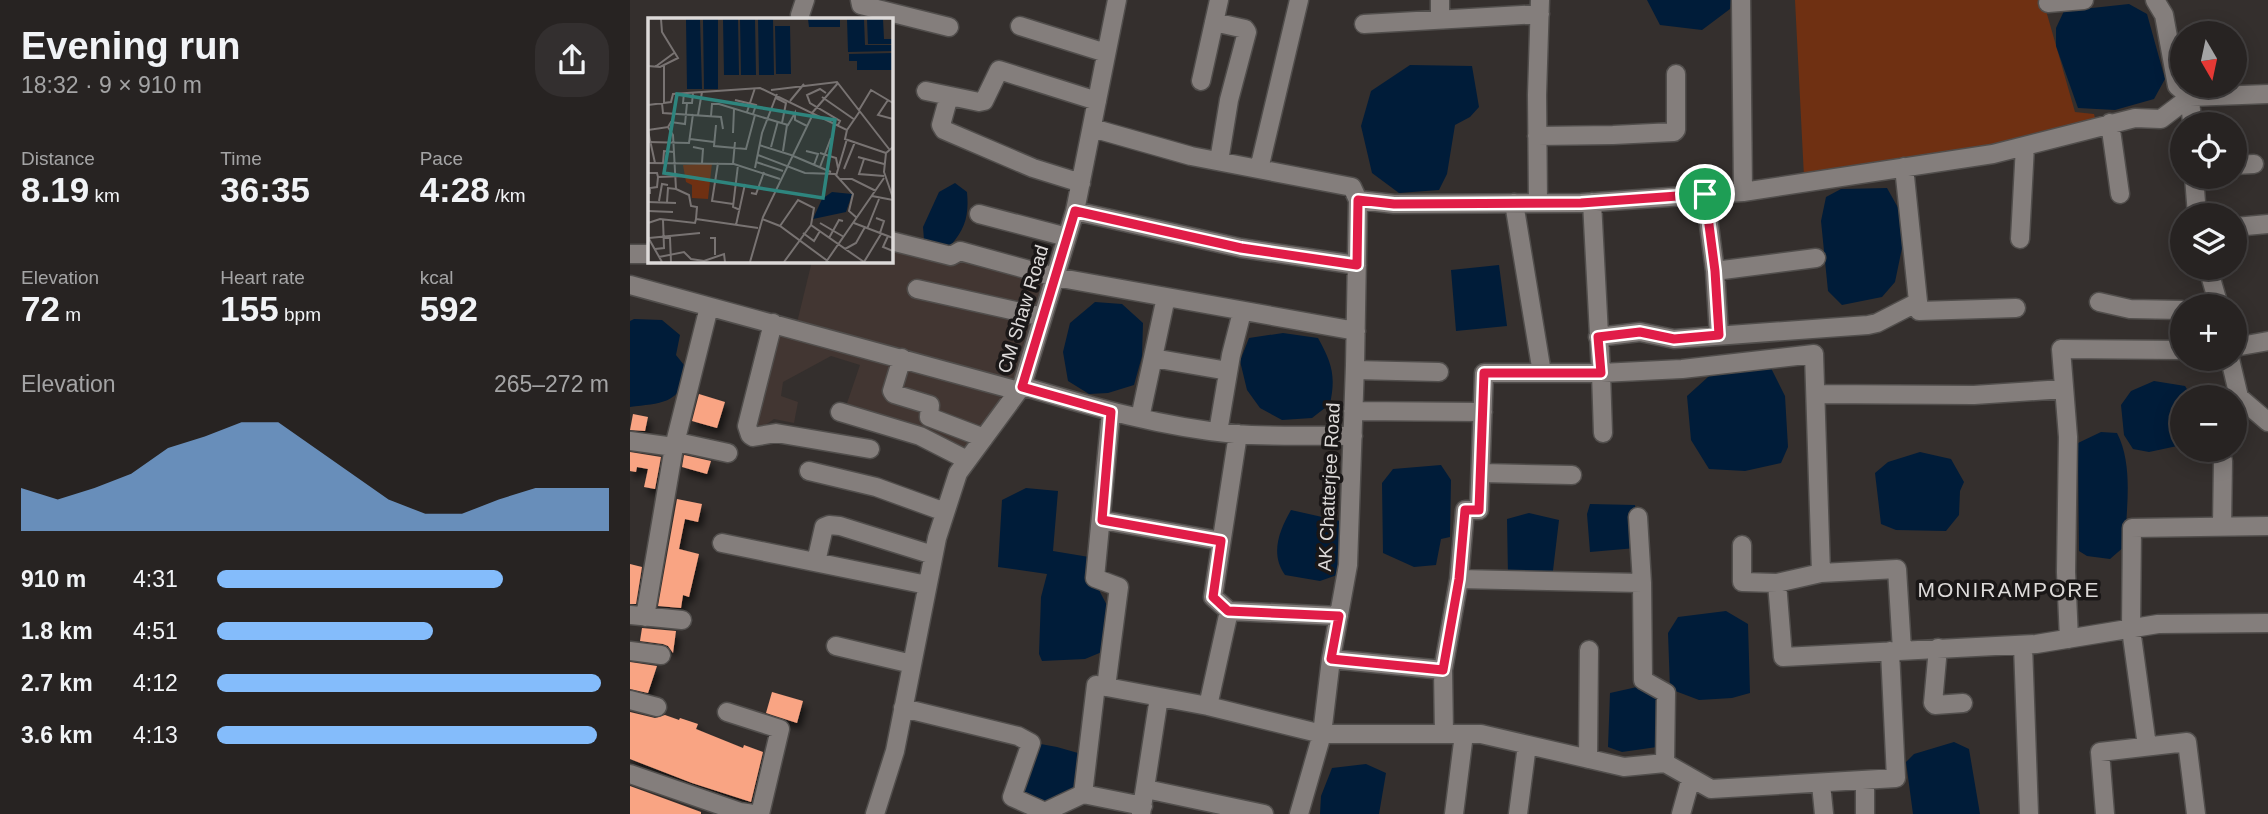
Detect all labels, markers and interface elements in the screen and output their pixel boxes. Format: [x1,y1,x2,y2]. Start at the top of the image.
inset map [648,18,892,262]
north arrow [2170,21,2247,98]
map controls [2170,21,2247,462]
button: share [535,23,609,97]
text: Evening run [21,25,241,67]
text: 18:32 · 9 × 910 m [21,72,202,98]
button: locate [2170,112,2247,189]
text: Distance [21,148,95,169]
text: Time [220,148,262,169]
text: Pace [420,148,463,169]
pin [1675,164,1735,224]
text: 8.19 [21,170,89,209]
text: 36:35 [220,170,310,209]
text: 4:28 [420,170,490,209]
icon: arrive [1686,175,1724,213]
text: km [89,185,120,206]
text: /km [490,185,526,206]
button: layers [2170,203,2247,280]
street label: CM Shaw Road [994,242,1052,376]
text: Elevation [21,267,99,288]
text: Heart rate [220,267,305,288]
text: kcal [420,267,453,288]
text: 72 [21,289,60,328]
text: 155 [220,289,279,328]
text: 592 [420,289,478,328]
button: + [2170,294,2247,371]
text: m [60,304,81,325]
text: bpm [279,304,321,325]
text: Elevation [21,371,116,397]
text: 265–272 m [494,371,609,397]
button: − [2170,385,2247,462]
street label: AK Chatterjee Road [1314,402,1344,572]
text: 910 m [21,566,86,592]
text: 4:31 [133,566,178,592]
district label: MONIRAMPORE [1917,578,2101,601]
text: 1.8 km [21,618,93,644]
text: 4:51 [133,618,178,644]
text: 2.7 km [21,670,93,696]
text: 4:12 [133,670,178,696]
text: 3.6 km [21,722,93,748]
text: 4:13 [133,722,178,748]

